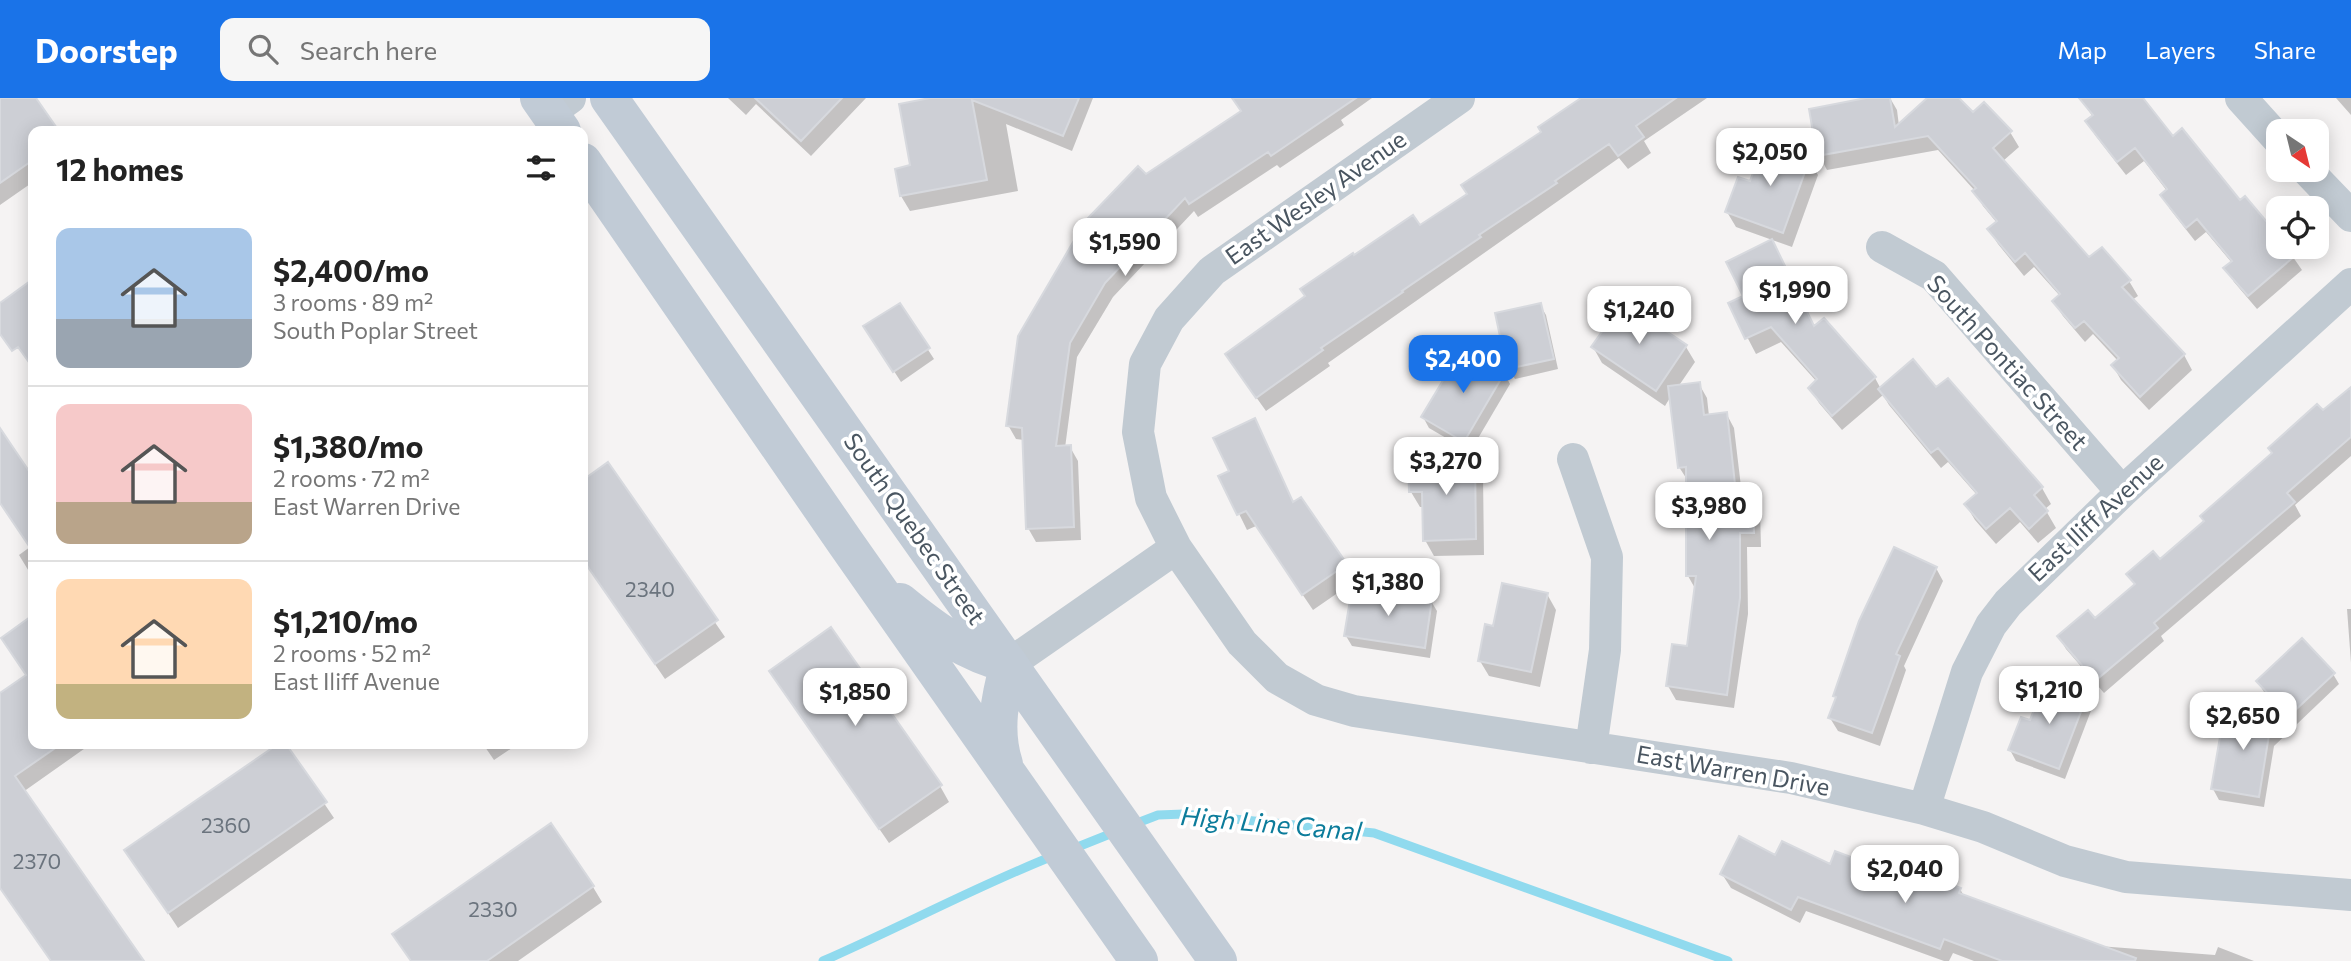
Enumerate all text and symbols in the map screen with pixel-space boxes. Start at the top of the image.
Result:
search box [220,18,710,81]
text: Doorstep [35,29,178,70]
icon: search [244,30,282,68]
text: Search here [300,34,437,65]
text: Map [2058,35,2107,64]
text: Layers [2145,35,2216,64]
text: Share [2254,35,2316,64]
north arrow [2266,119,2329,182]
map controls [2266,119,2329,259]
street label: East Wesley Avenue [1219,124,1411,270]
pin: $2,050 [1713,129,1827,188]
text: $2,050 [1732,137,1808,165]
icon: filters [522,149,560,187]
text: 12 homes [56,150,184,187]
button: locate [2266,196,2329,259]
pin: $1,590 [1068,218,1182,278]
text: $1,590 [1089,227,1161,255]
text: $2,400/mo [273,251,429,288]
icon: home [112,256,196,340]
pin: $1,990 [1738,266,1852,326]
street label: South Pontiac Street [1922,268,2094,456]
text: $1,990 [1759,275,1831,303]
pin: $1,240 [1582,286,1696,346]
text: 3 rooms · 89 m² [273,288,433,316]
text: $1,240 [1603,295,1675,323]
text: South Poplar Street [273,316,478,344]
pin: $2,400 [1406,336,1520,395]
text: $2,400 [1425,344,1501,372]
text: $1,380/mo [273,427,423,464]
street label: South Quebec Street [838,427,992,629]
icon: home [112,432,196,516]
pin: $3,270 [1389,438,1503,497]
text: $3,270 [1410,446,1482,474]
street label: East Iliff Avenue [2021,447,2169,587]
text: 2 rooms · 72 m² [273,464,430,492]
pin: $3,980 [1652,482,1766,542]
text: $3,980 [1671,491,1747,519]
text: East Warren Drive [273,492,460,520]
pin: $1,380 [1331,559,1445,618]
text: $1,380 [1352,567,1424,595]
house number: 2340 [625,576,675,601]
text: $1,210/mo [273,602,418,639]
icon: home [112,607,196,691]
text: 2 rooms · 52 m² [273,639,431,667]
pin: $1,210 [1992,666,2106,726]
text: East Iliff Avenue [273,667,440,695]
pin: $1,850 [798,668,912,728]
text: $1,210 [2015,675,2083,703]
text: $1,850 [819,677,891,705]
pin: $2,650 [2186,692,2300,752]
text: $2,650 [2206,701,2280,729]
street label: East Warren Drive [1634,738,1832,801]
water label: High Line Canal [1179,799,1364,846]
house number: 2360 [201,812,251,837]
pin: $2,040 [1848,846,1962,905]
house number: 2370 [13,848,61,873]
text: $2,040 [1867,854,1943,882]
house number: 2330 [468,896,518,921]

